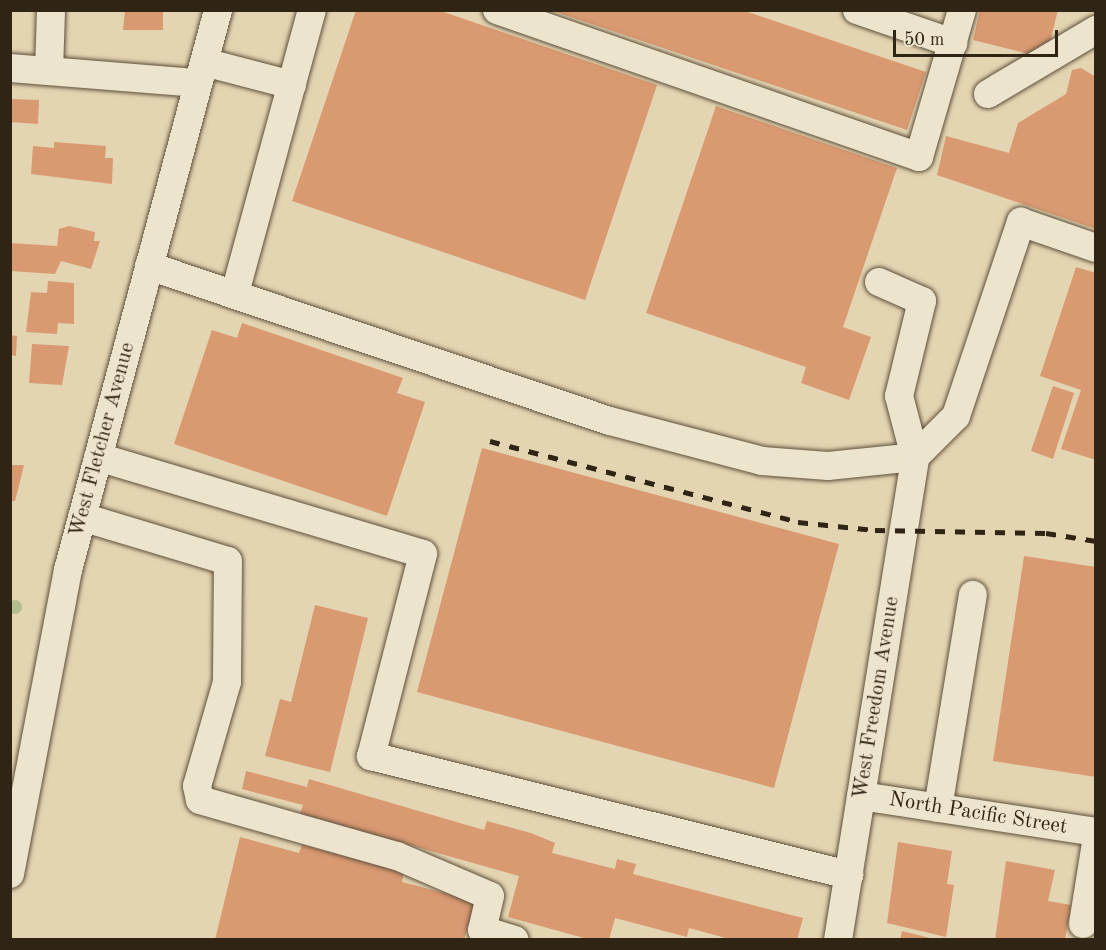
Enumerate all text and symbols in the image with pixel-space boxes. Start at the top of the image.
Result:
scale bar [896,18,1061,56]
text: 50 m [904,31,944,49]
street label: West Fletcher Avenue [65,340,141,540]
street label: West Freedom Avenue [849,595,905,801]
street label: North Pacific Street [887,787,1069,841]

